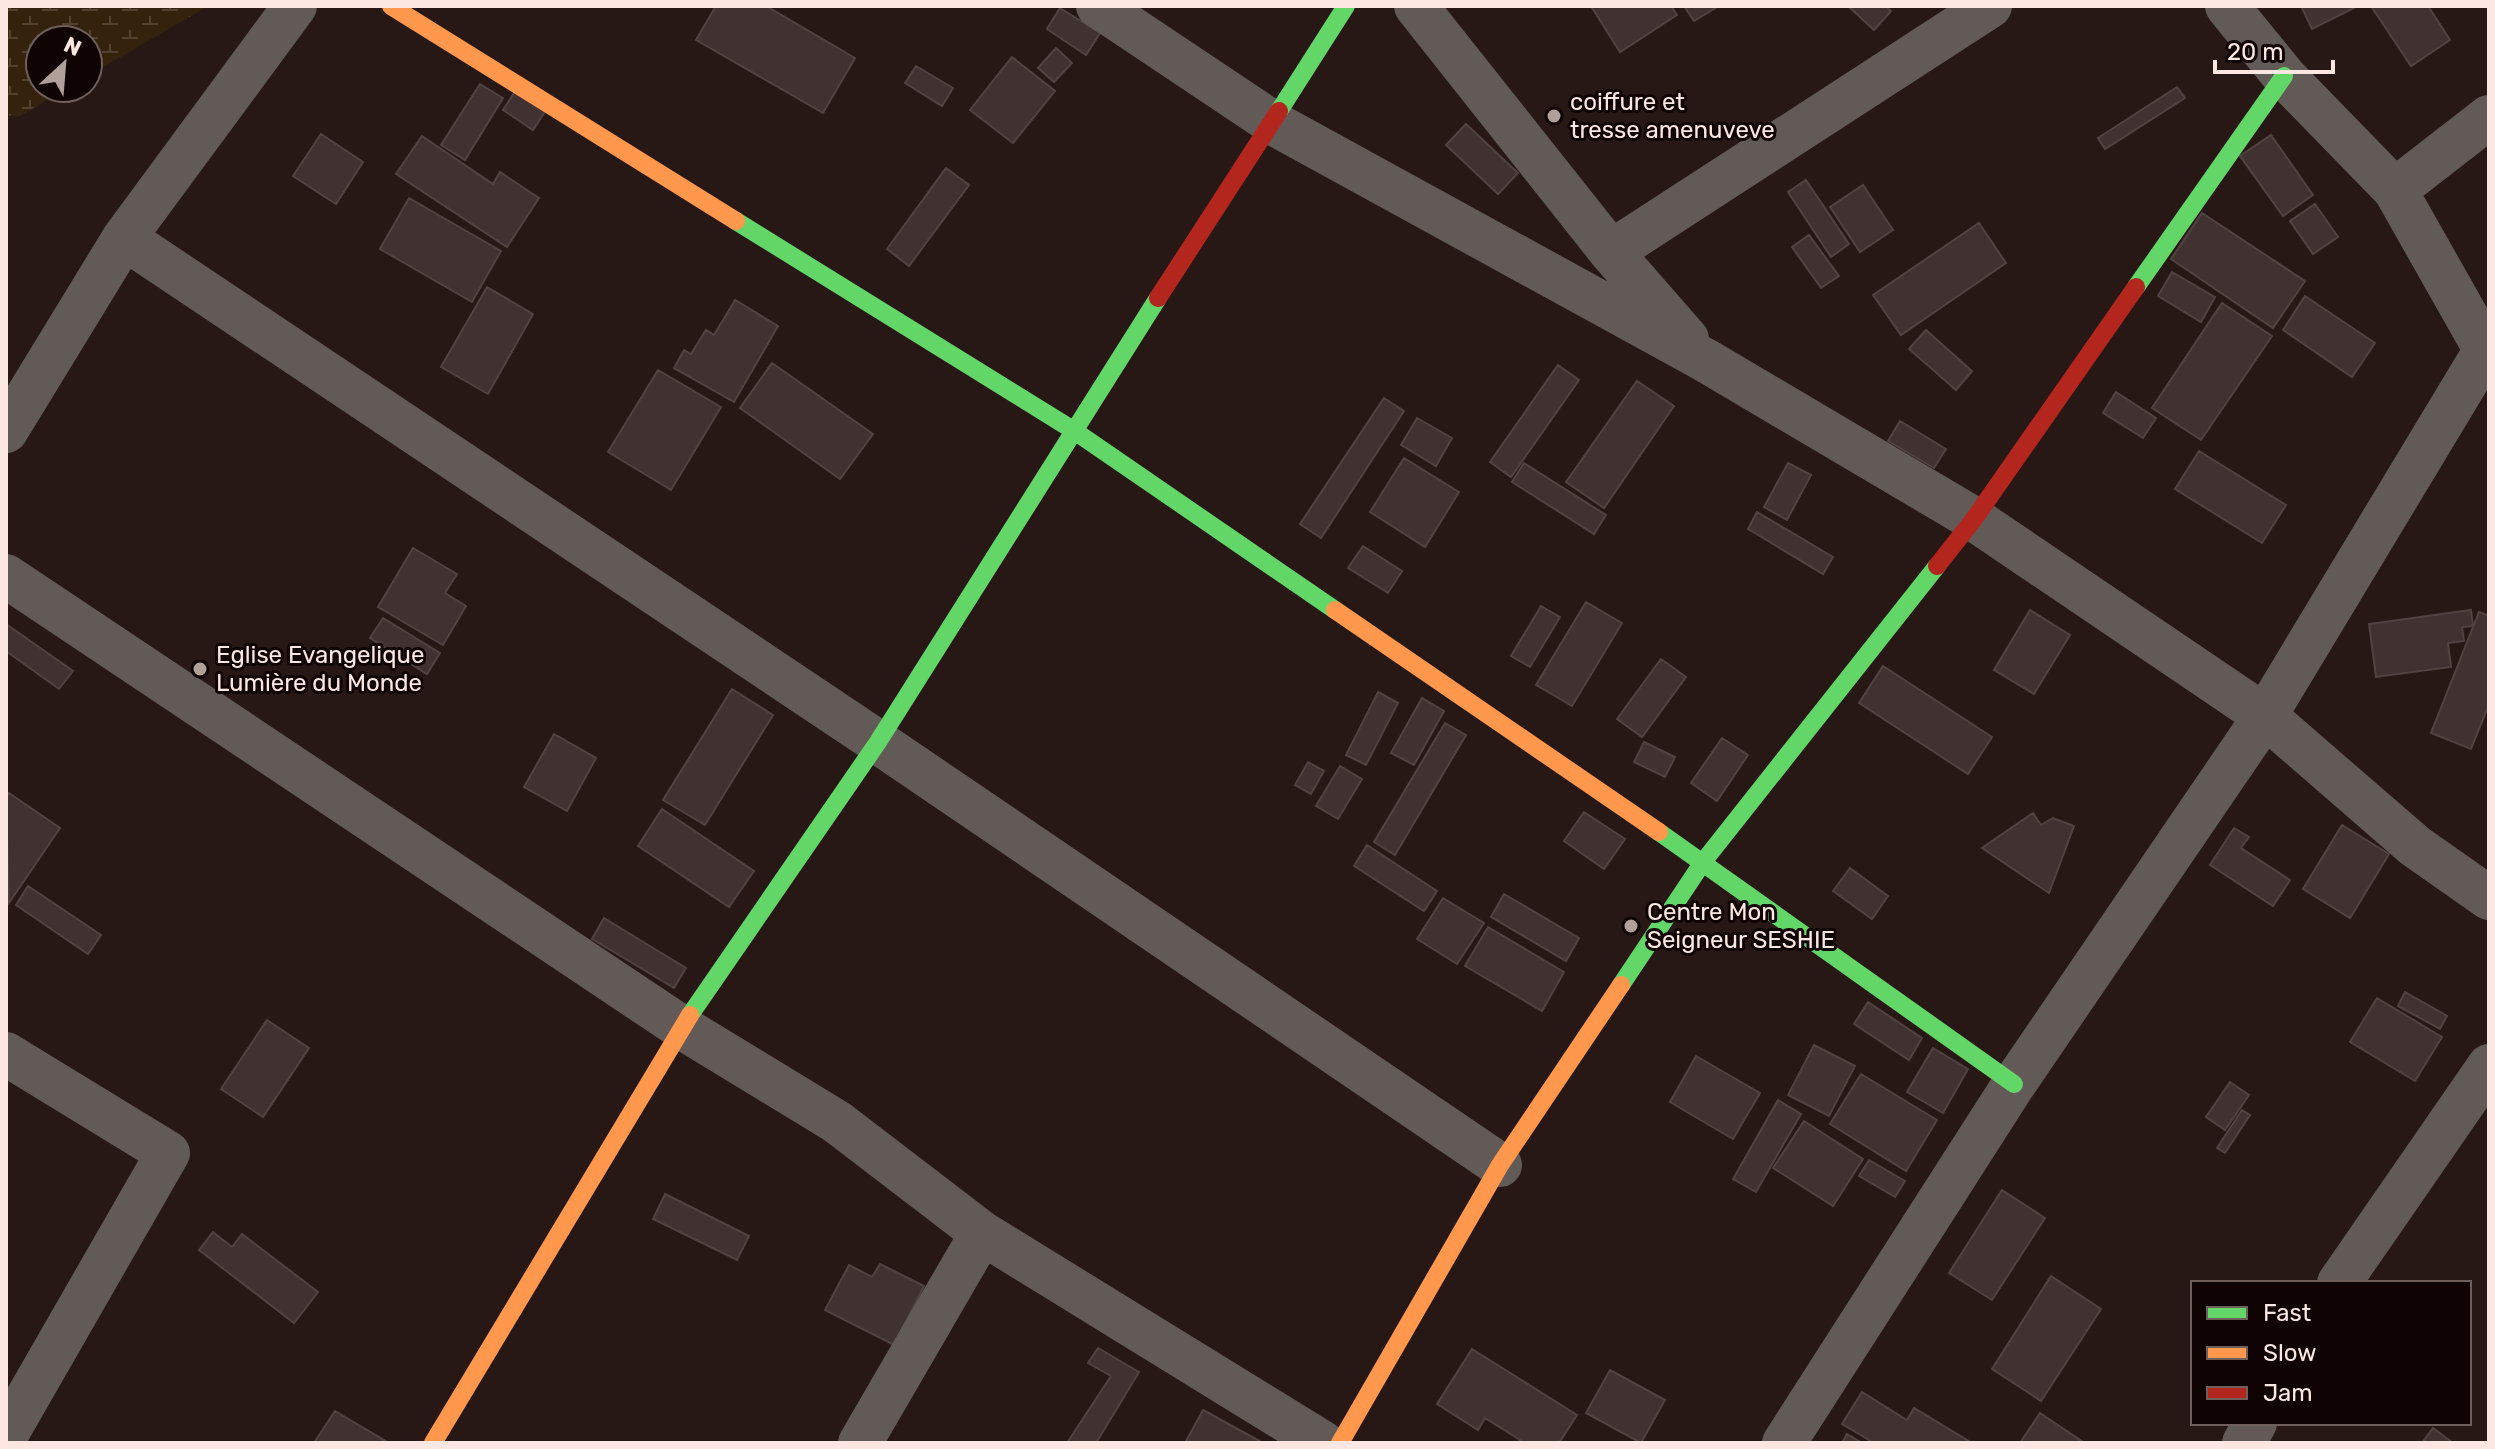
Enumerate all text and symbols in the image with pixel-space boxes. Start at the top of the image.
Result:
north arrow [24,24,104,104]
scale bar [2215,24,2333,74]
text: N [60,31,86,62]
text: 20 m [2227,38,2284,66]
place label: coiffure et tresse amenuveve [1570,88,1775,144]
marker: coiffure et tresse amenuveve [1545,107,1563,125]
place label: Eglise Evangelique Lumière du Monde [216,641,424,697]
marker: Eglise Evangelique Lumière du Monde [191,660,209,678]
place label: Centre Mon Seigneur SESHIE [1647,898,1835,954]
marker: Centre Mon Seigneur SESHIE [1622,917,1640,935]
legend [2191,1281,2471,1425]
text: Fast [2263,1299,2311,1327]
text: Slow [2263,1339,2316,1367]
text: Jam [2263,1379,2313,1407]

